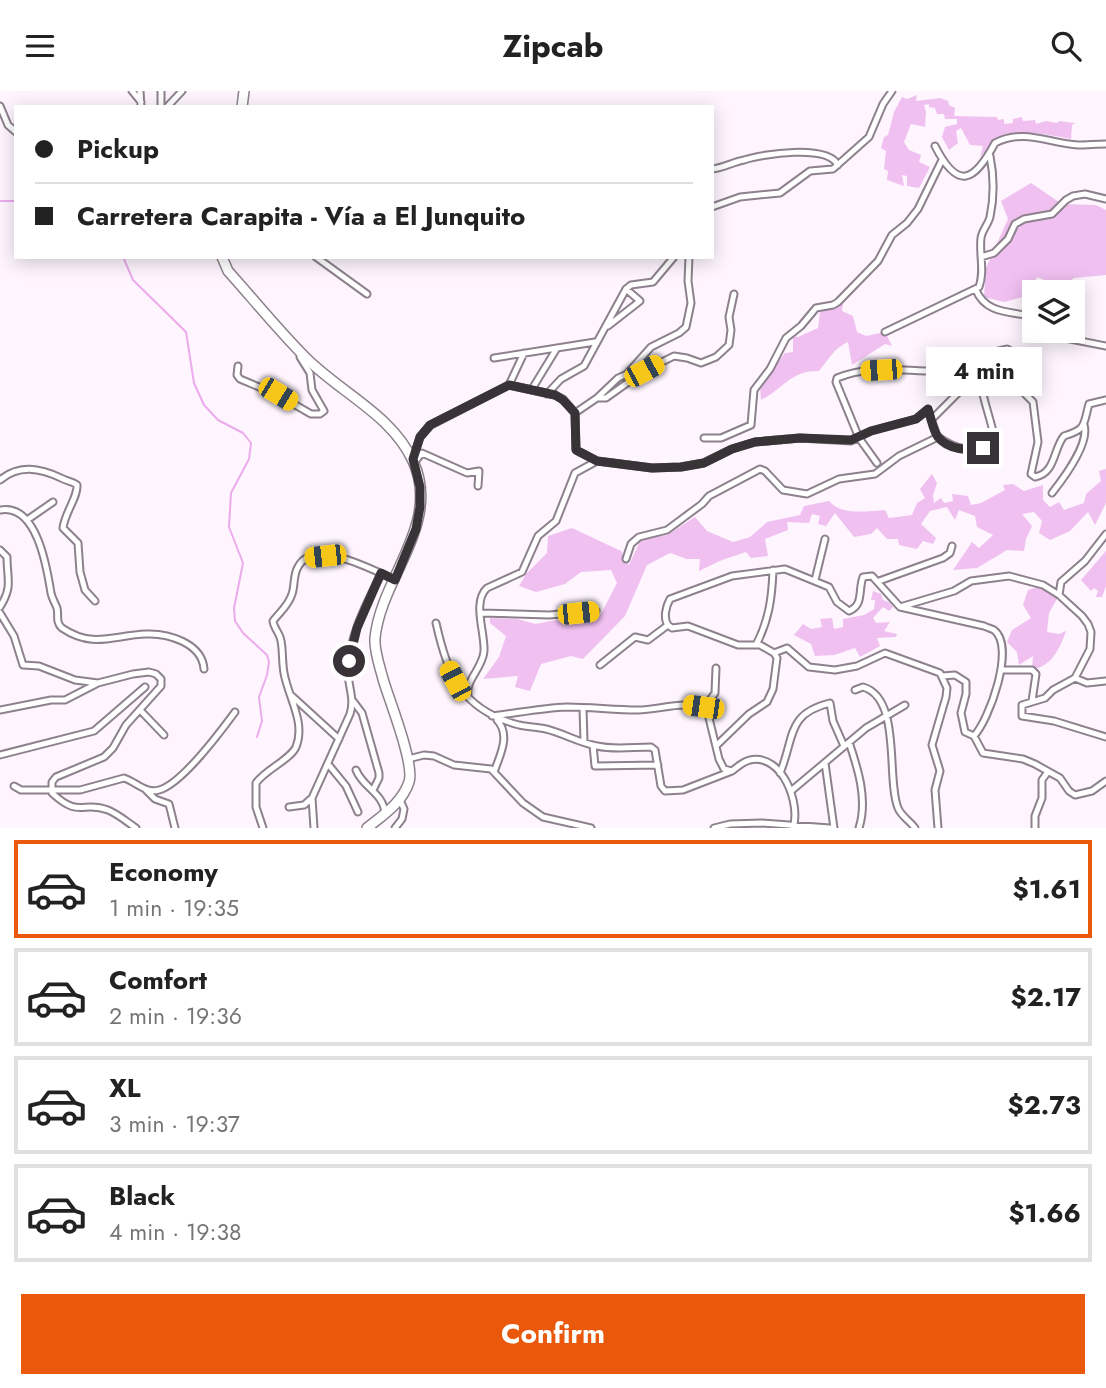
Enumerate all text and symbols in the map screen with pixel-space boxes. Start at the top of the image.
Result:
text: Zipcab [502,23,604,69]
icon: menu [21,27,59,65]
icon: search [1047,27,1085,65]
text: Pickup [77,130,159,168]
text: Carretera Carapita - Vía a El Junquito [77,197,525,235]
map controls [1022,280,1085,343]
button: layers [1022,280,1085,343]
callout: 4 min [925,347,1041,395]
car [621,352,668,390]
text: 4 min [953,354,1015,388]
car [860,358,903,382]
car [255,374,302,414]
route end [967,432,999,464]
car [304,543,347,569]
car [557,600,600,626]
route start [333,645,365,677]
car [436,658,475,704]
car [681,694,726,720]
text: Economy [109,853,218,891]
icon: car [25,858,88,921]
text: $1.61 [1013,870,1081,908]
text: 1 min · 19:35 [109,891,239,925]
text: Comfort [109,961,207,999]
icon: car [25,966,88,1029]
text: $2.17 [1010,978,1081,1016]
text: 2 min · 19:36 [109,999,242,1033]
text: XL [109,1069,141,1107]
icon: car [25,1074,88,1137]
text: $2.73 [1008,1086,1081,1124]
text: 3 min · 19:37 [109,1107,240,1141]
text: Black [109,1177,175,1215]
icon: car [25,1182,88,1245]
text: $1.66 [1008,1194,1081,1232]
text: 4 min · 19:38 [109,1215,242,1249]
button: Confirm [21,1294,1085,1374]

